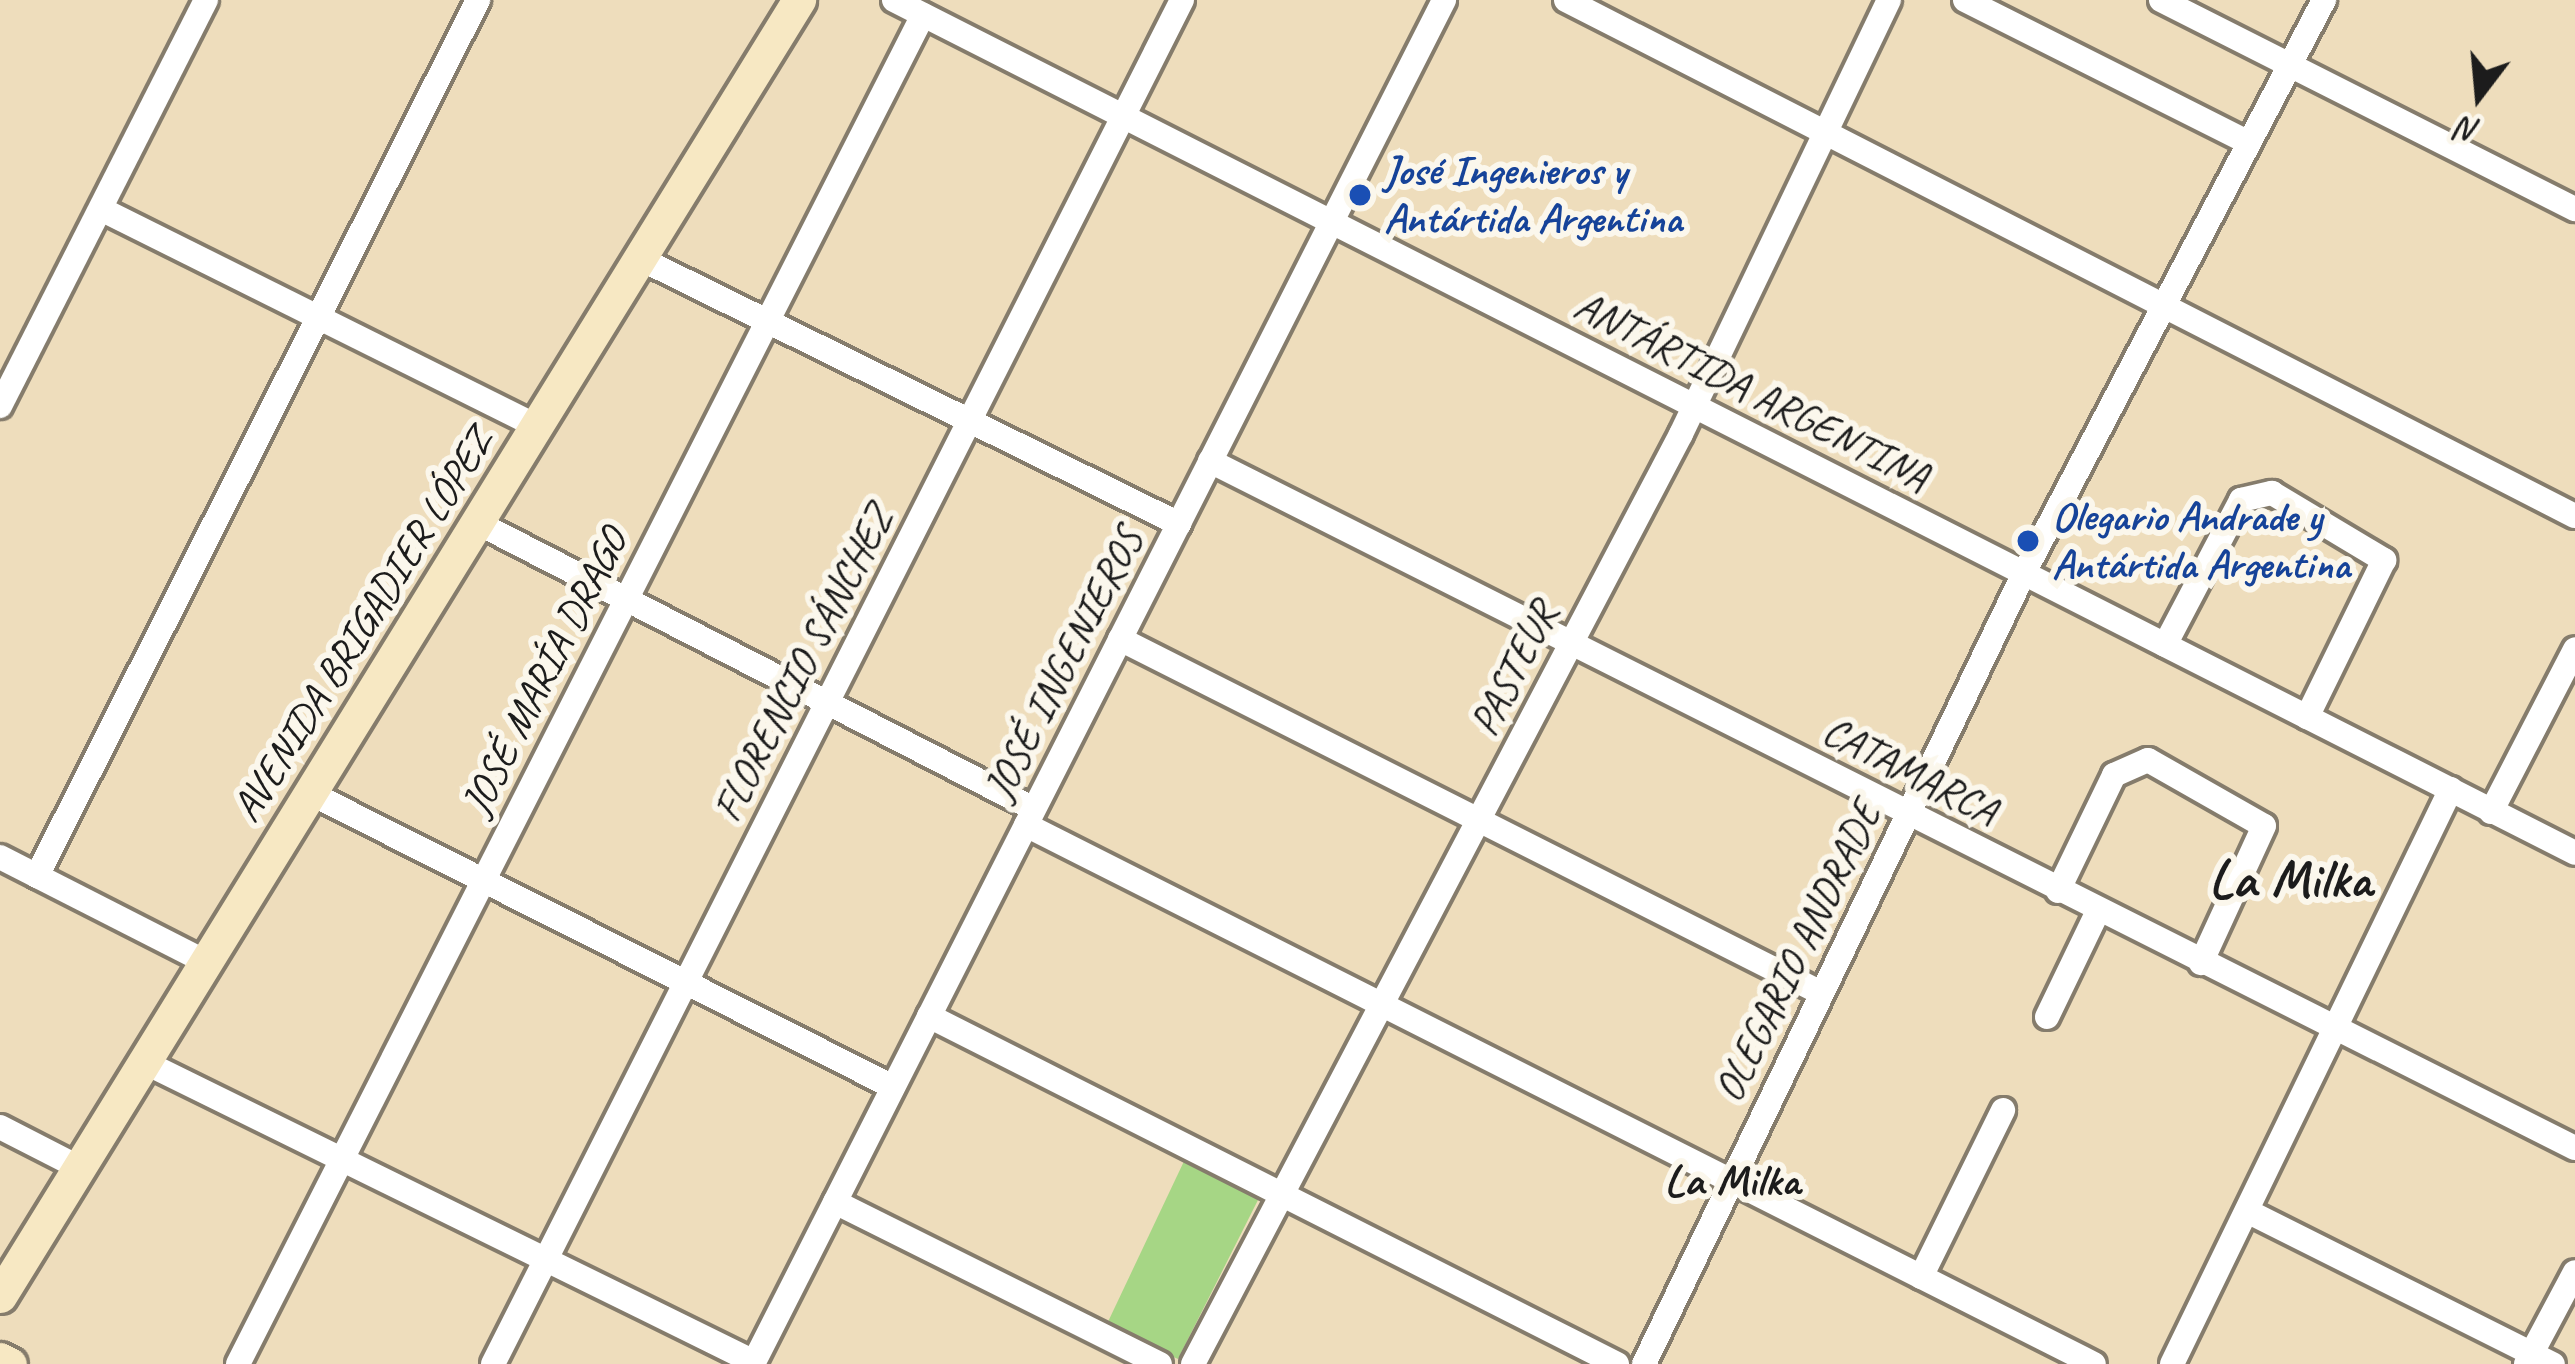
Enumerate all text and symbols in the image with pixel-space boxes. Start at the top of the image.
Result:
north arrow [2419,36,2539,156]
text: N [2453,108,2485,154]
place label: José Ingenieros y Antártida Argentina [1384,146,1682,244]
marker: José Ingenieros y Antártida Argentina [1347,182,1373,208]
street label: ANTÁRTIDA ARGENTINA [1566,279,1938,503]
street label: AVENIDA BRIGADIER LÓPEZ [221,419,505,831]
place label: Olegario Andrade y Antártida Argentina [2052,492,2350,590]
street label: FLORENCIO SÁNCHEZ [702,498,904,830]
street label: JOSÉ INGENIEROS [974,520,1154,808]
street label: JOSÉ MARÍA DRAGO [451,521,639,823]
marker: Olegario Andrade y Antártida Argentina [2015,528,2041,554]
street label: PASTEUR [1459,594,1569,744]
street label: CATAMARCA [1814,706,2006,836]
street label: OLEGARIO ANDRADE [1704,794,1892,1110]
district label: La Milka [2209,847,2371,911]
district label: La Milka [1664,1154,1800,1208]

